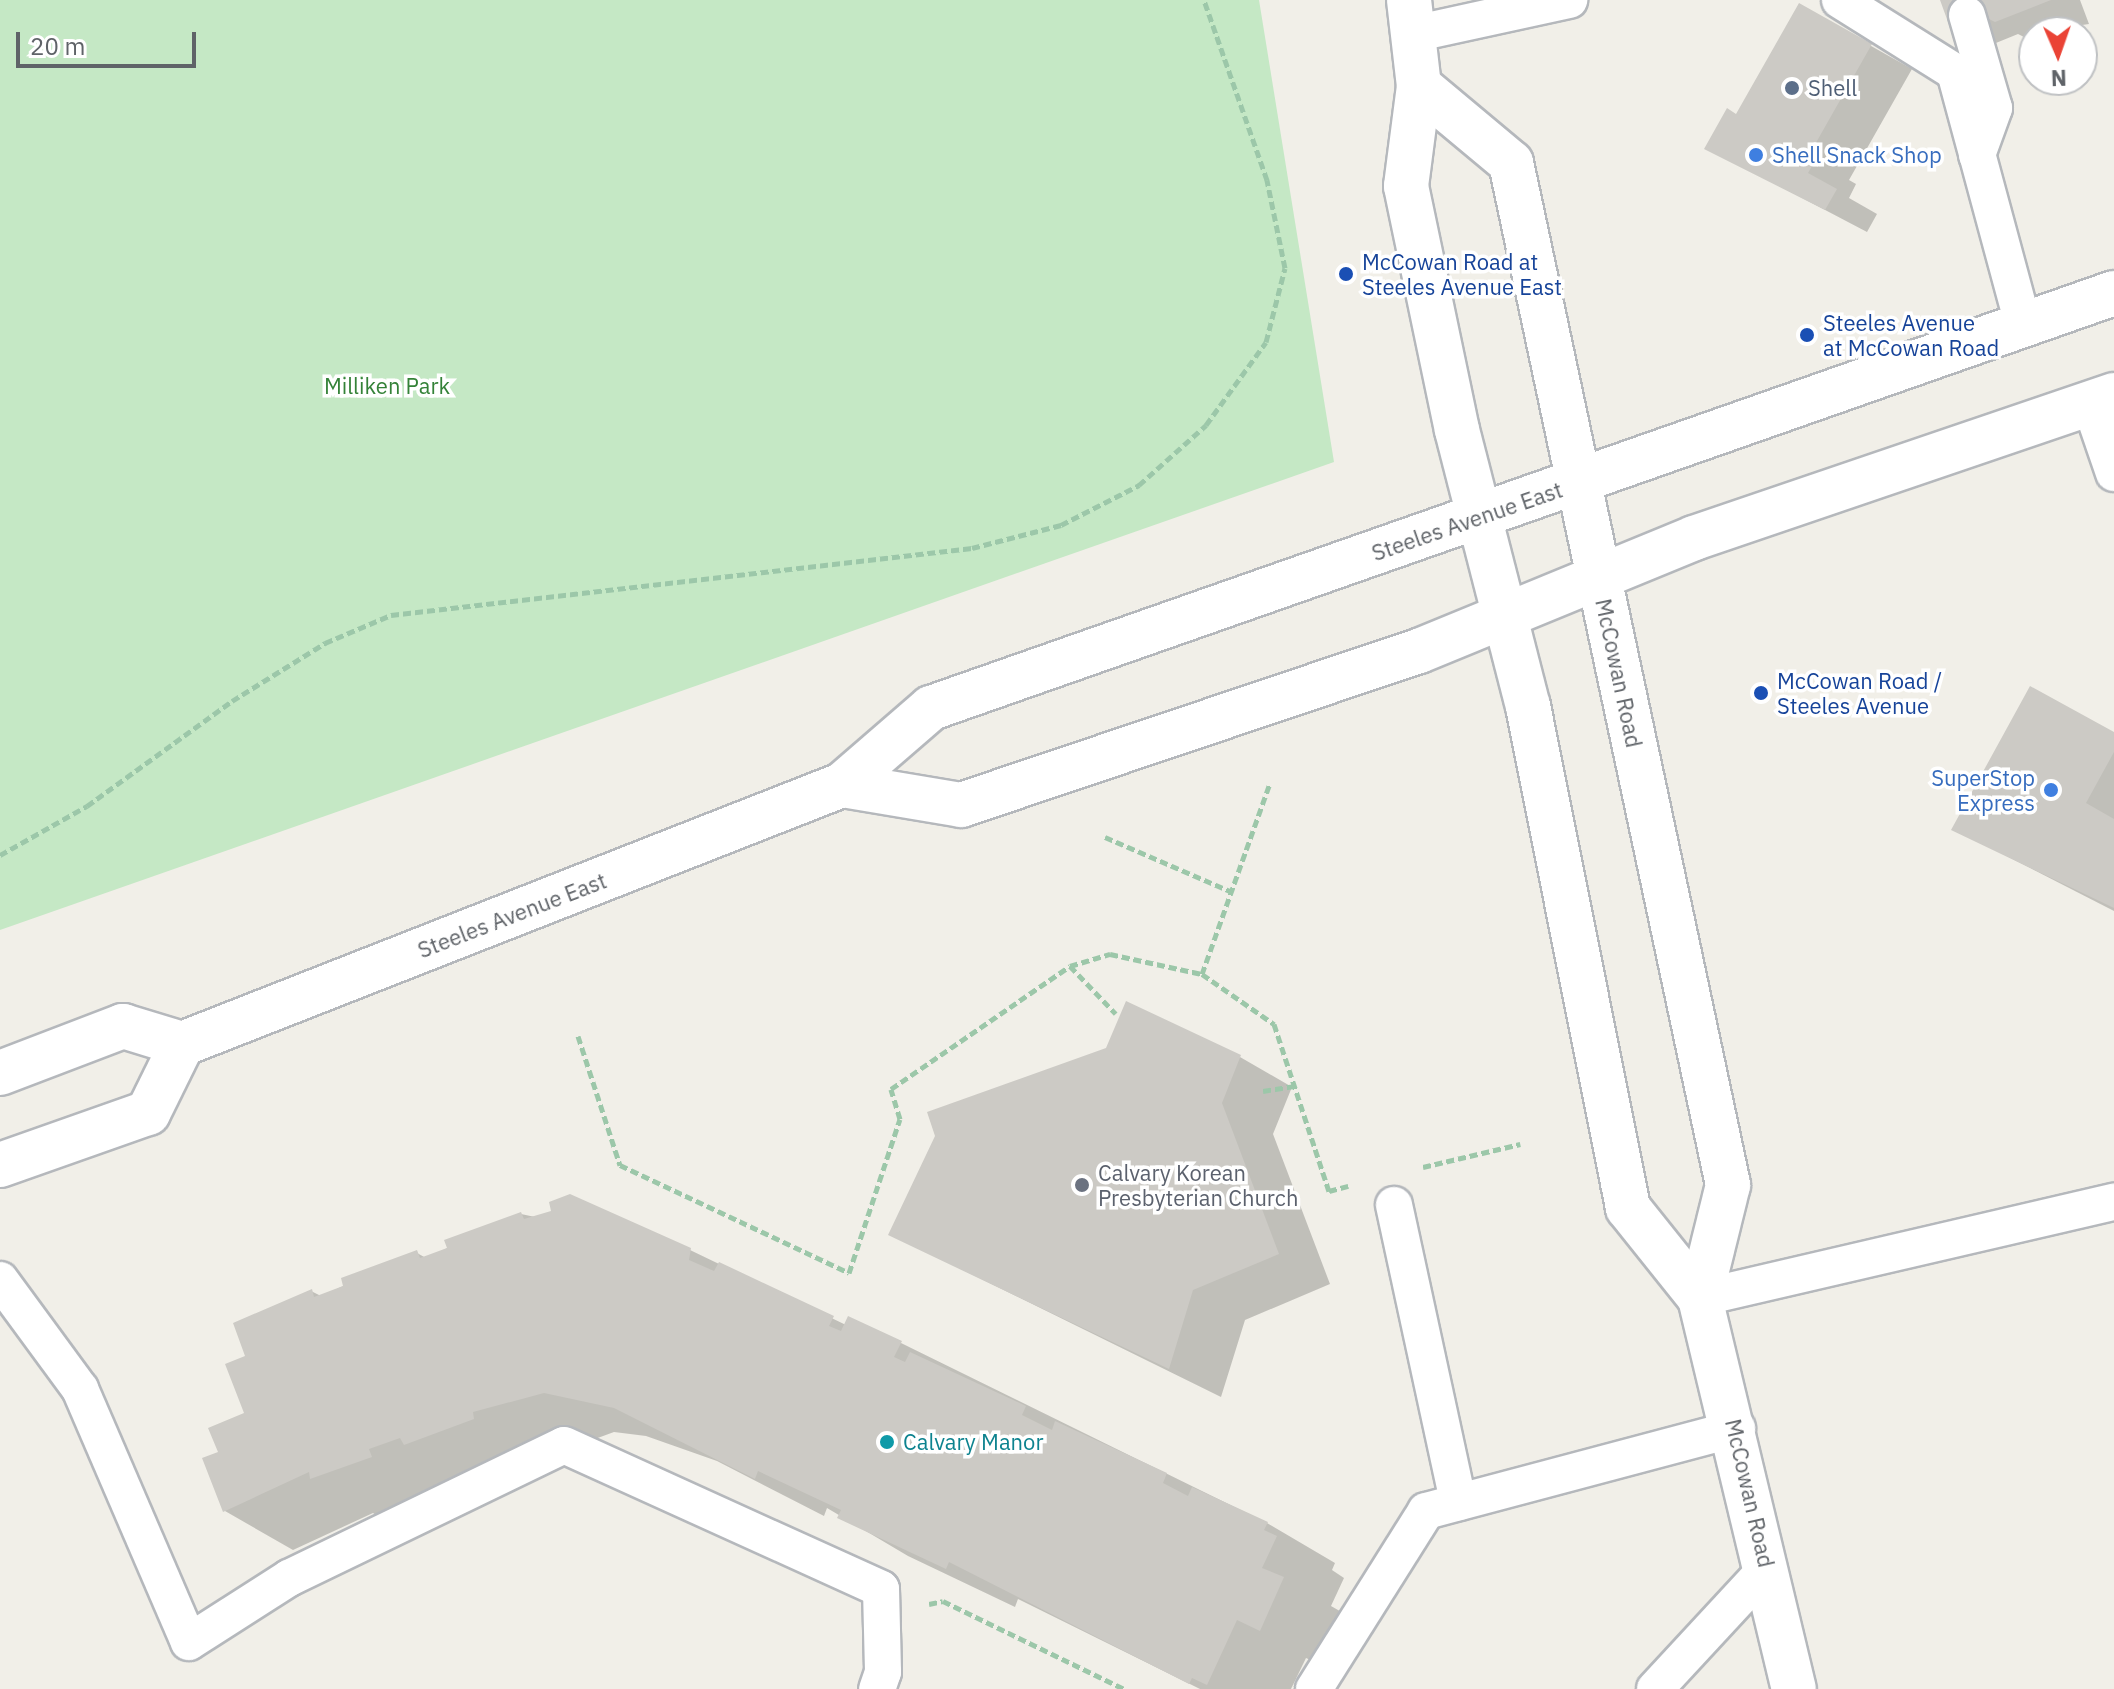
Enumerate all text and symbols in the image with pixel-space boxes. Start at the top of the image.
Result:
scale bar [20,16,200,66]
north arrow [2018,16,2098,96]
text: 20 m [30,30,85,62]
text: N [2050,64,2067,93]
place label: Shell [1808,75,1857,101]
marker: Shell [1783,79,1801,97]
place label: Shell Snack Shop [1772,142,1942,168]
marker: Shell Snack Shop [1747,146,1765,164]
place label: McCowan Road at Steeles Avenue East [1362,248,1562,300]
marker: McCowan Road at Steeles Avenue East [1337,265,1355,283]
place label: Steeles Avenue at McCowan Road [1823,309,1999,360]
marker: Steeles Avenue at McCowan Road [1798,326,1816,344]
park label: Milliken Park [324,373,450,399]
street label: Steeles Avenue East [1368,476,1566,566]
street label: McCowan Road [1590,596,1648,750]
place label: McCowan Road / Steeles Avenue [1777,667,1942,718]
marker: McCowan Road / Steeles Avenue [1752,684,1770,702]
place label: SuperStop Express [1931,764,2035,816]
marker: SuperStop Express [2042,781,2060,799]
street label: Steeles Avenue East [414,867,610,963]
place label: Calvary Korean Presbyterian Church [1098,1159,1298,1210]
marker: Calvary Korean Presbyterian Church [1073,1176,1091,1194]
street label: McCowan Road [1720,1416,1780,1570]
place label: Calvary Manor [903,1429,1044,1455]
marker: Calvary Manor [878,1433,896,1451]

